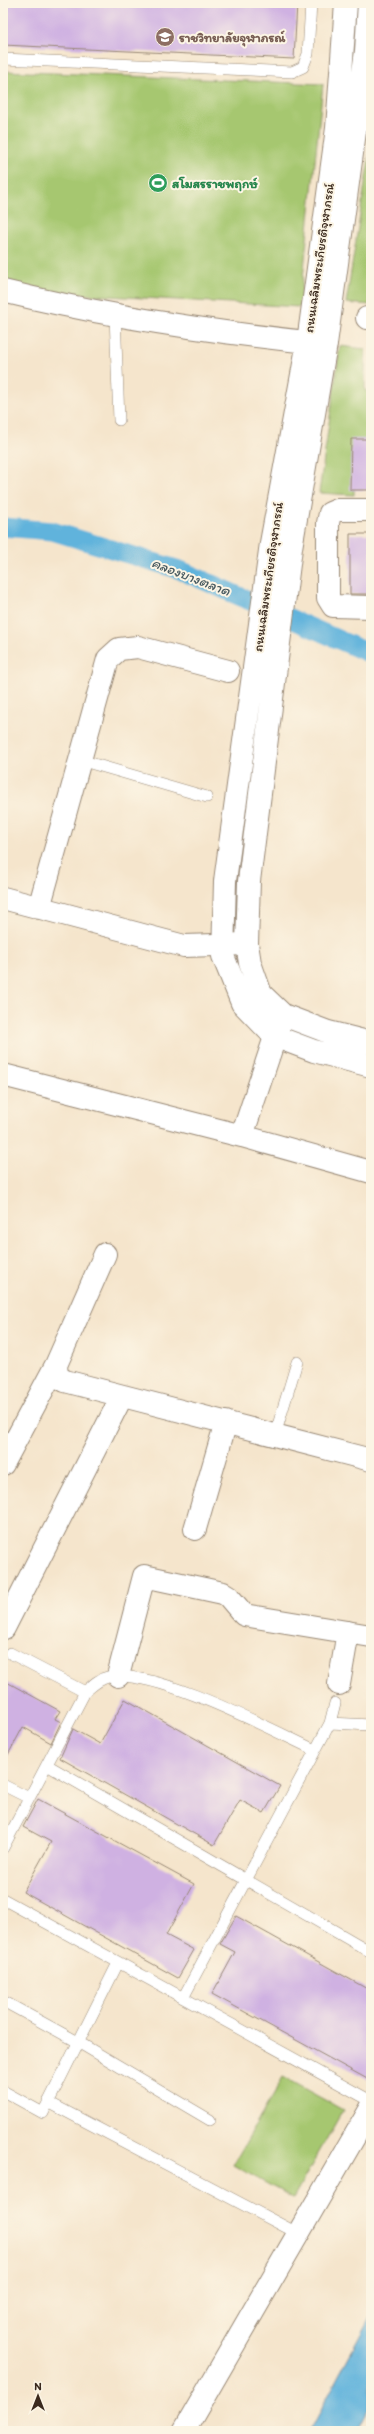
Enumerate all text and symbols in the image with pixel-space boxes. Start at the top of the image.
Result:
school or university icon: ราชวิทยาลัยจุฬาภรณ์ [154,26,176,48]
place label: ราชวิทยาลัยจุฬาภรณ์ [179,30,285,47]
sports icon: สโมสรราชพฤกษ์ [147,172,169,194]
place label: สโมสรราชพฤกษ์ [172,176,258,192]
street label: ถนนเฉลิมพระเกียรติจุฬาภรณ์ [301,182,339,334]
street label: ถนนเฉลิมพระเกียรติจุฬาภรณ์ [250,501,288,653]
water label: คลองบางตลาด [149,554,233,600]
north arrow [18,2376,58,2416]
text: N [34,2380,42,2393]

